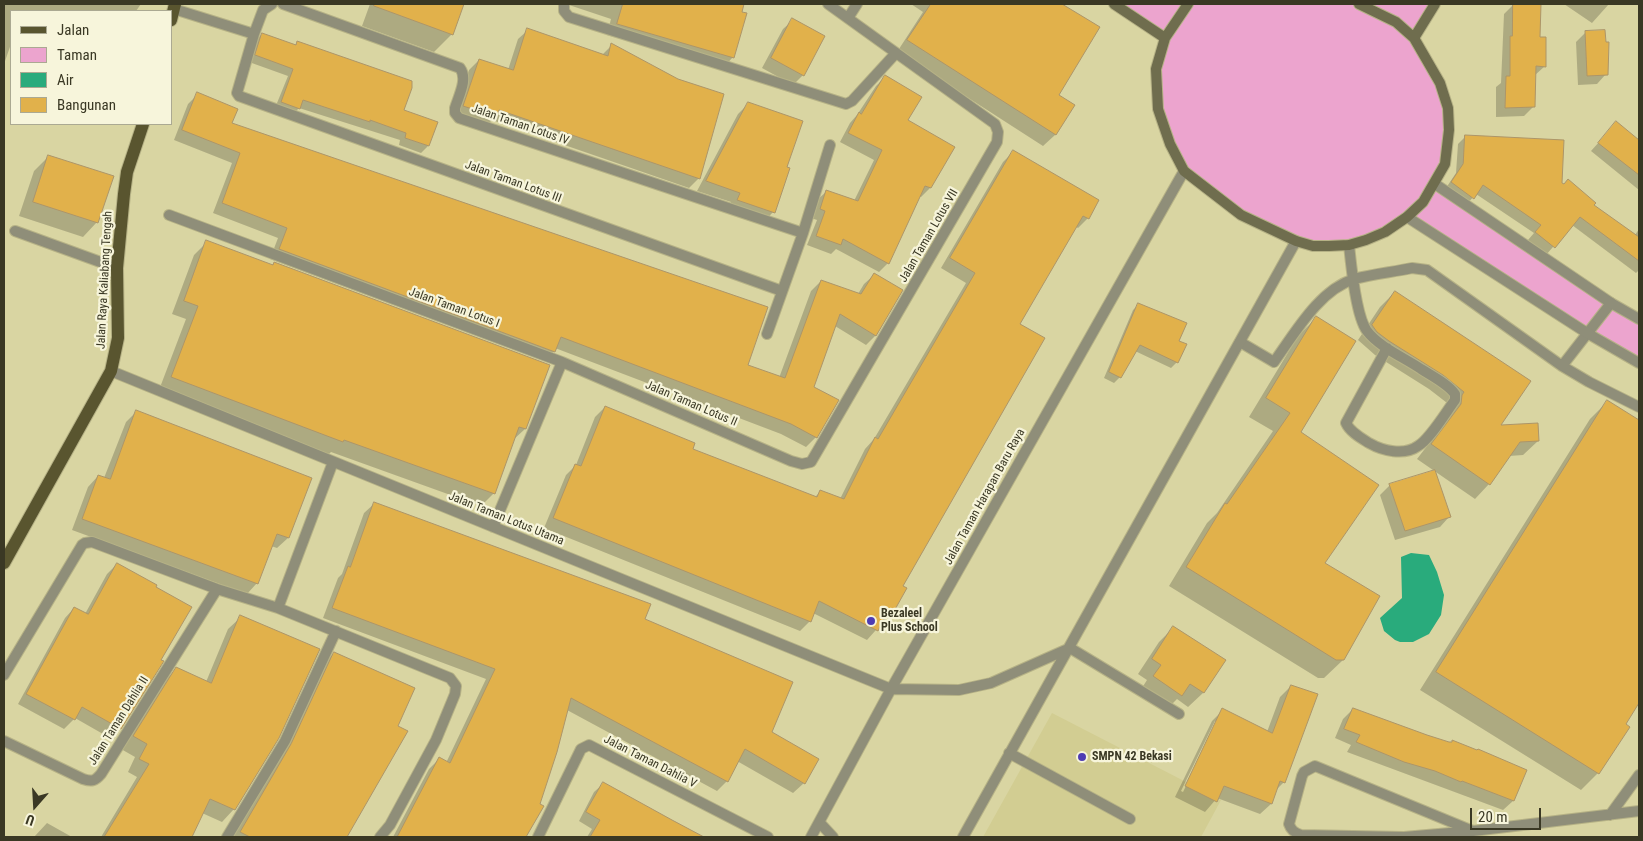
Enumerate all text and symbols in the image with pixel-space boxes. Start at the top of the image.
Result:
legend [10,10,172,125]
text: Jalan [57,21,89,39]
text: Taman [57,46,97,64]
text: Air [57,71,74,89]
text: Bangunan [57,96,116,114]
street label: Jalan Taman Lotus IV [469,102,571,148]
street label: Jalan Taman Lotus III [463,158,563,206]
street label: Jalan Taman Lotus VII [896,187,962,285]
street label: Jalan Raya Kaliabang Tengah [94,211,116,349]
street label: Jalan Taman Lotus I [407,285,501,331]
street label: Jalan Taman Lotus II [643,378,739,430]
street label: Jalan Taman Harapan Baru Raya [942,427,1028,567]
street label: Jalan Taman Lotus Utama [446,489,566,549]
place label: Bezaleel Plus School [881,607,938,635]
marker: Bezaleel Plus School [865,615,877,627]
street label: Jalan Taman Dahlia II [86,674,152,768]
street label: Jalan Taman Dahlia V [601,732,699,792]
place label: SMPN 42 Bekasi [1092,750,1172,764]
marker: SMPN 42 Bekasi [1076,751,1088,763]
north arrow [10,781,60,831]
scale bar [1473,798,1544,830]
text: 20 m [1478,808,1508,826]
text: U [24,811,37,829]

